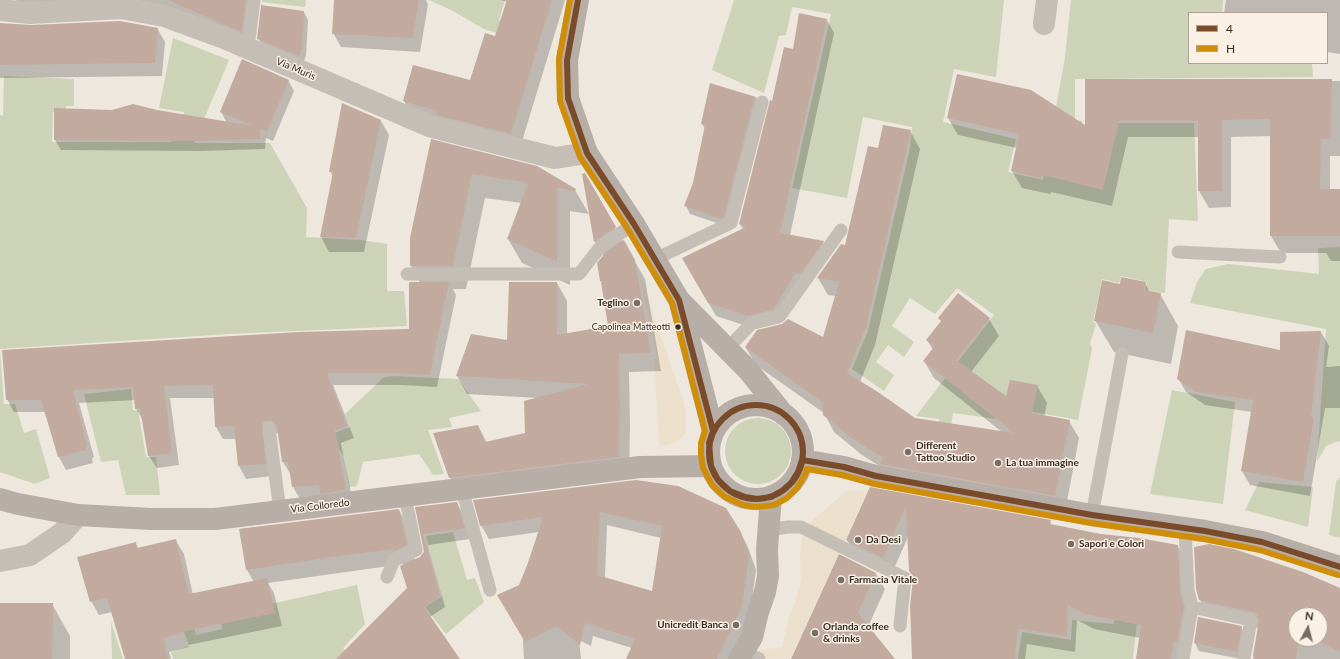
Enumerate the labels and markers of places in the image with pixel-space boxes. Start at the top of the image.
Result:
place label: Teglino [597,297,629,309]
marker: Teglino [632,298,642,308]
place label: Capolinea Matteotti [592,322,670,332]
marker: Capolinea Matteotti [673,322,683,332]
place label: Different Tattoo Studio [916,440,975,464]
marker: Different Tattoo Studio [903,447,913,457]
place label: La tua immagine [1006,457,1079,469]
marker: La tua immagine [993,458,1003,468]
place label: Da Desi [866,534,901,546]
marker: Da Desi [853,535,863,545]
place label: Sapori e Colori [1079,538,1144,550]
marker: Sapori e Colori [1066,539,1076,549]
place label: Farmacia Vitale [849,574,917,586]
marker: Farmacia Vitale [836,575,846,585]
place label: Unicredit Banca [657,619,728,631]
marker: Unicredit Banca [731,620,741,630]
place label: Orlanda coffee & drinks [823,621,889,644]
marker: Orlanda coffee & drinks [810,628,820,638]

